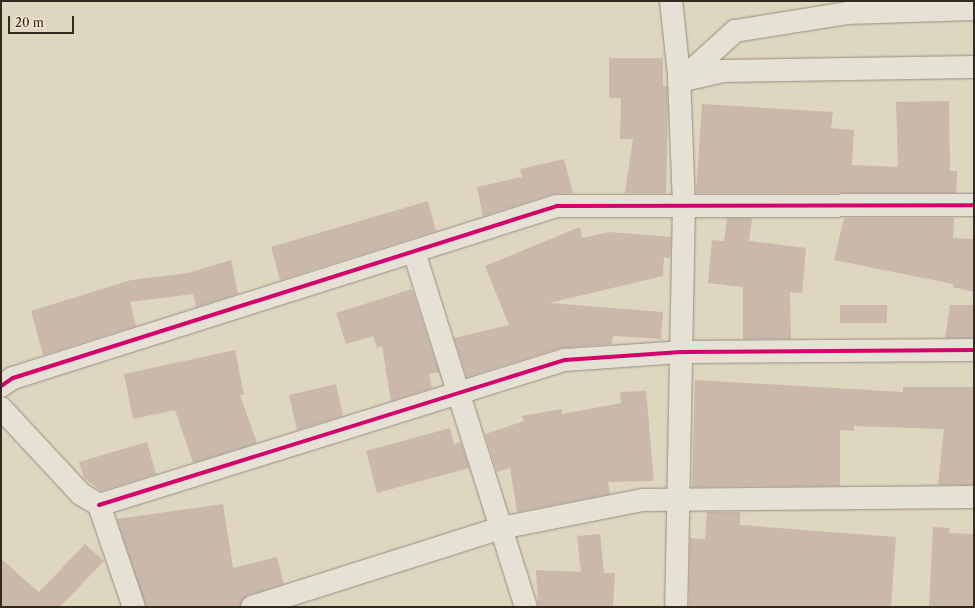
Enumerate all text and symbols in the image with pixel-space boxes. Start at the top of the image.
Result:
scale bar [10,8,76,34]
text: 20 m [15,15,44,30]

